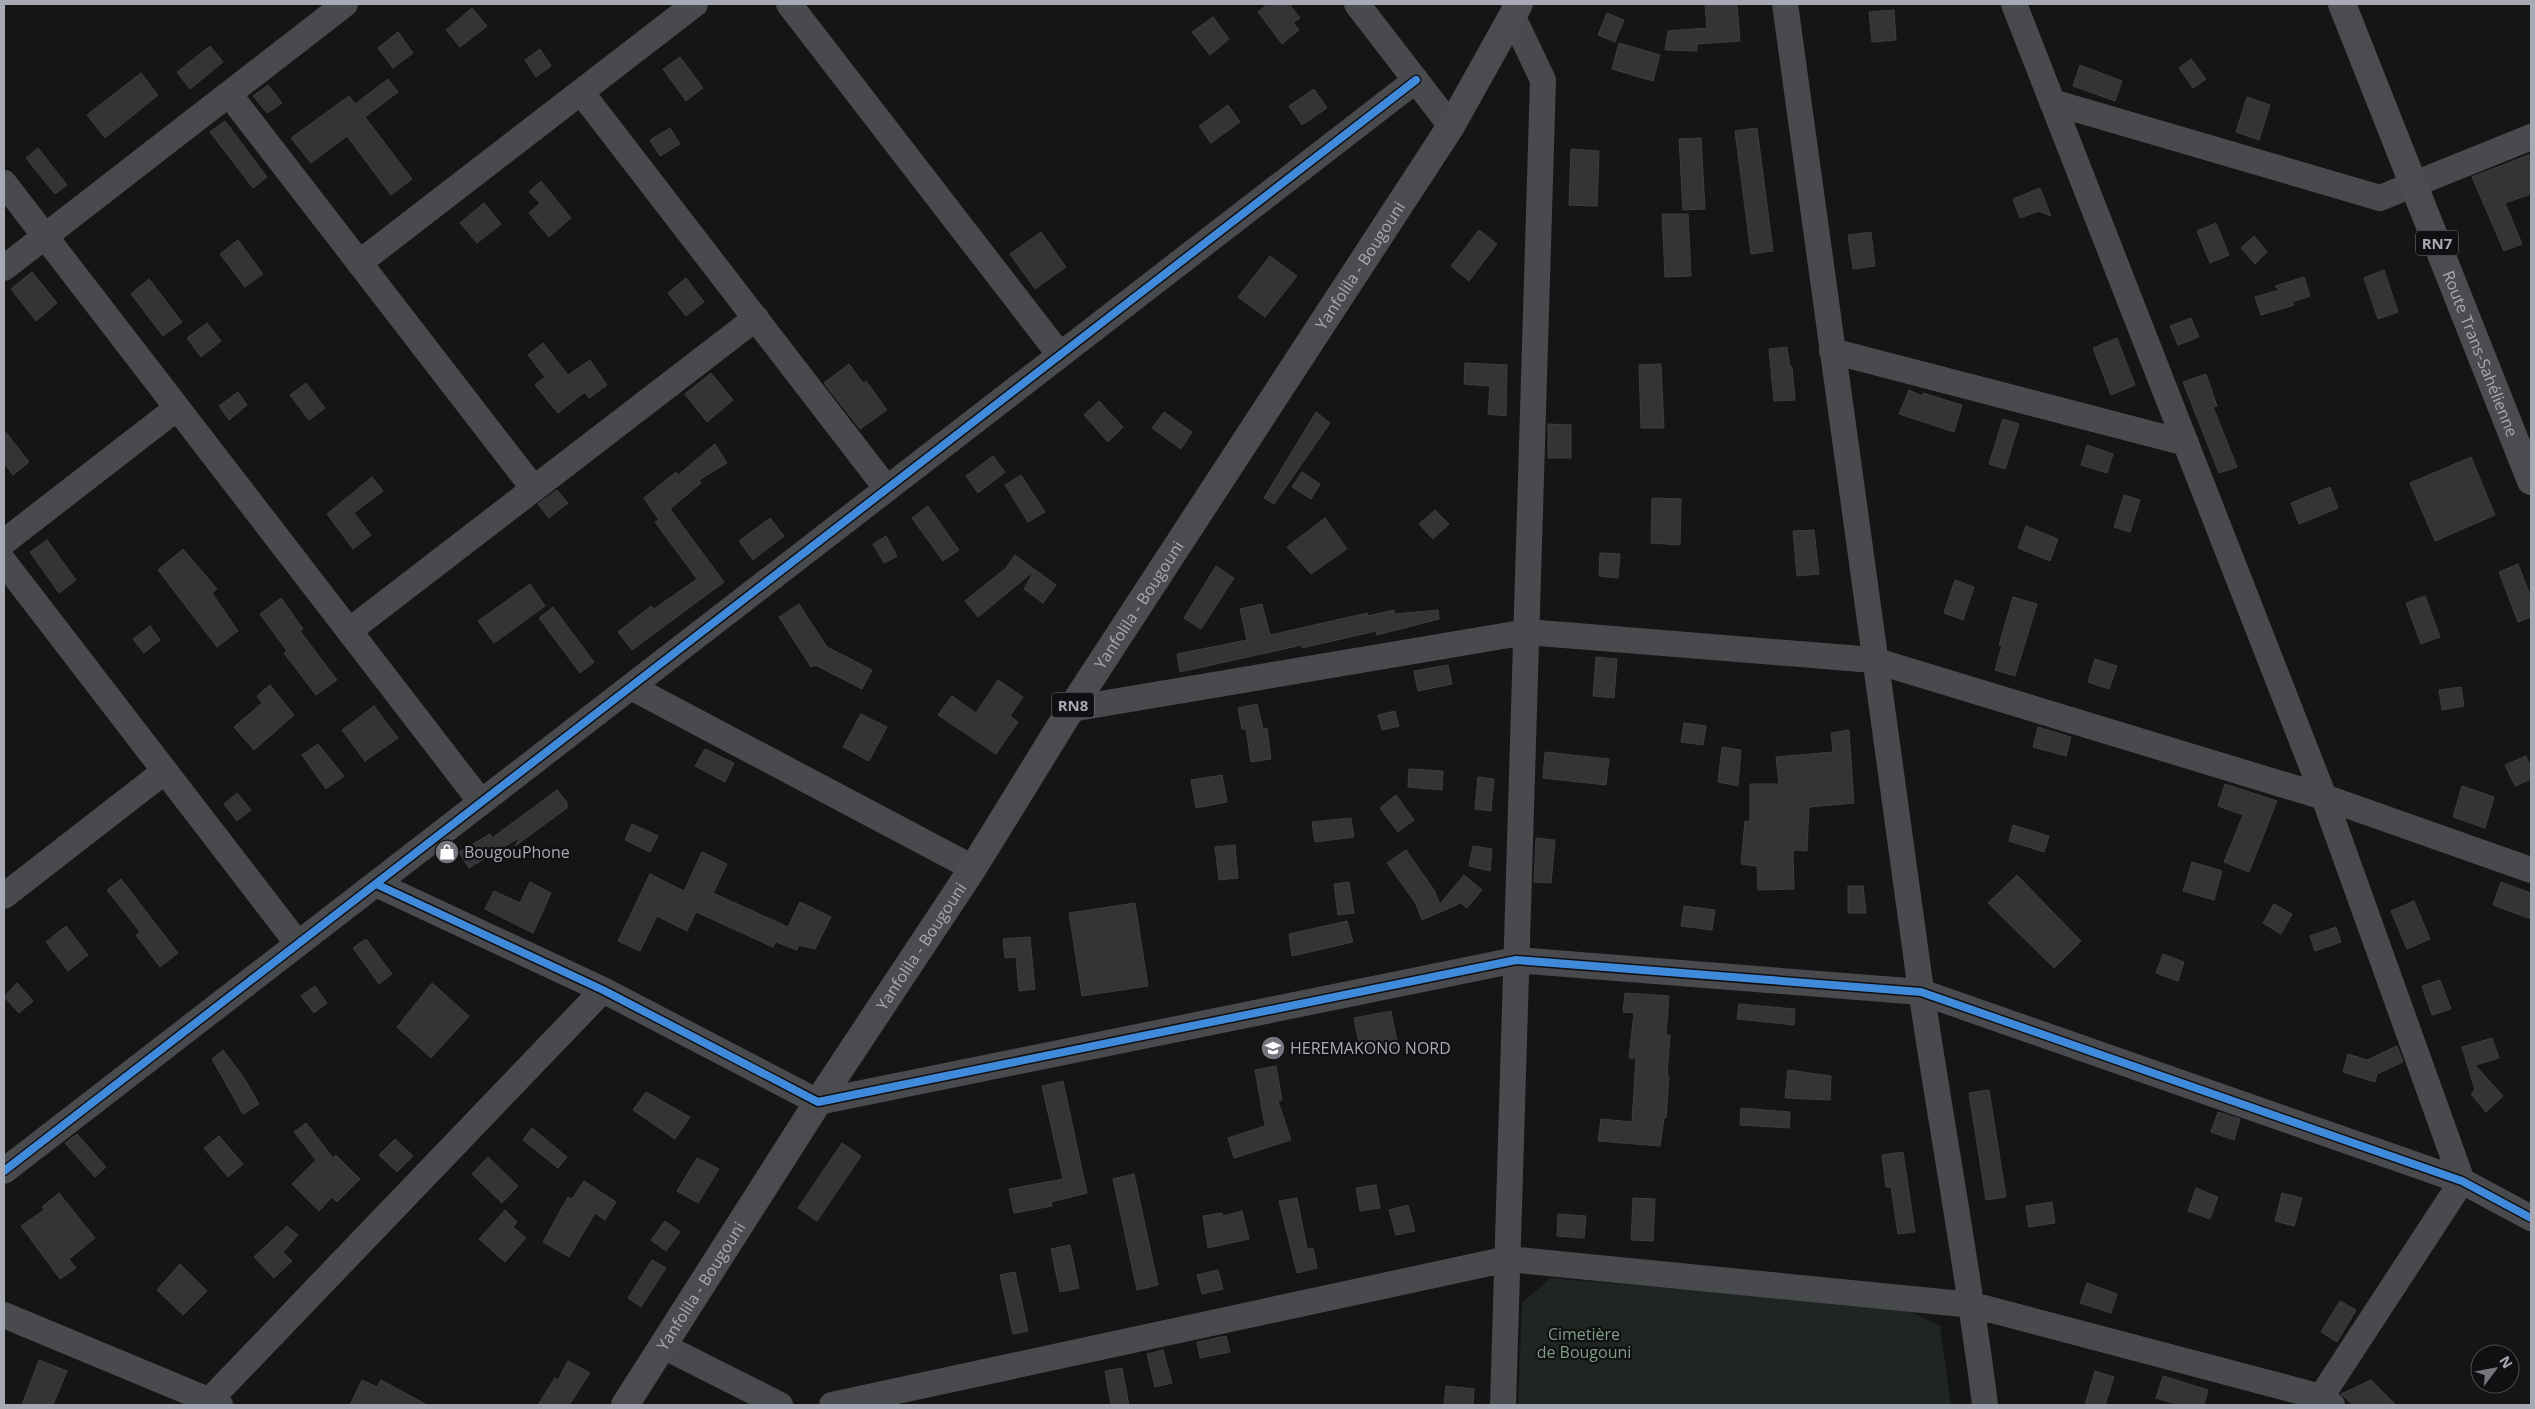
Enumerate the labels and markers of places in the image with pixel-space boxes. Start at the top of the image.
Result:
shop icon: BougouPhone [434,839,460,865]
place label: BougouPhone [464,841,570,863]
school or university icon: HEREMAKONO NORD [1260,1035,1286,1061]
place label: HEREMAKONO NORD [1290,1037,1451,1059]

